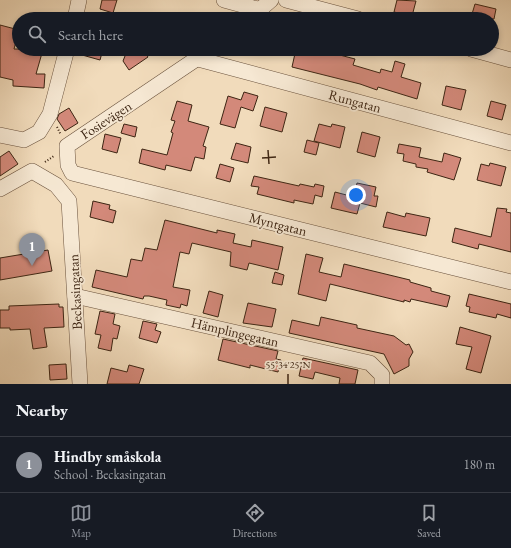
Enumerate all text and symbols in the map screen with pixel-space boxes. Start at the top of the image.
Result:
search box [12,12,499,56]
icon: search [26,23,48,45]
text: Search here [58,25,123,44]
street label: Rungatan [327,85,384,117]
street label: Fosievägen [77,96,136,143]
your location [346,185,366,205]
street label: Myntgatan [247,208,309,240]
pin: 1 [19,233,45,266]
street label: Beckasingatan [64,253,86,330]
street label: Hämplingegatan [189,313,281,351]
text: 55°34'25"N [266,358,311,371]
text: Nearby [16,399,68,421]
text: Hindby småskola [54,447,161,466]
text: 1 [26,456,32,473]
text: 180 m [464,456,495,473]
text: School · Beckasingatan [54,466,166,483]
tab: Map [70,502,92,540]
tab: Directions [233,502,277,540]
tab: Saved [417,502,441,540]

